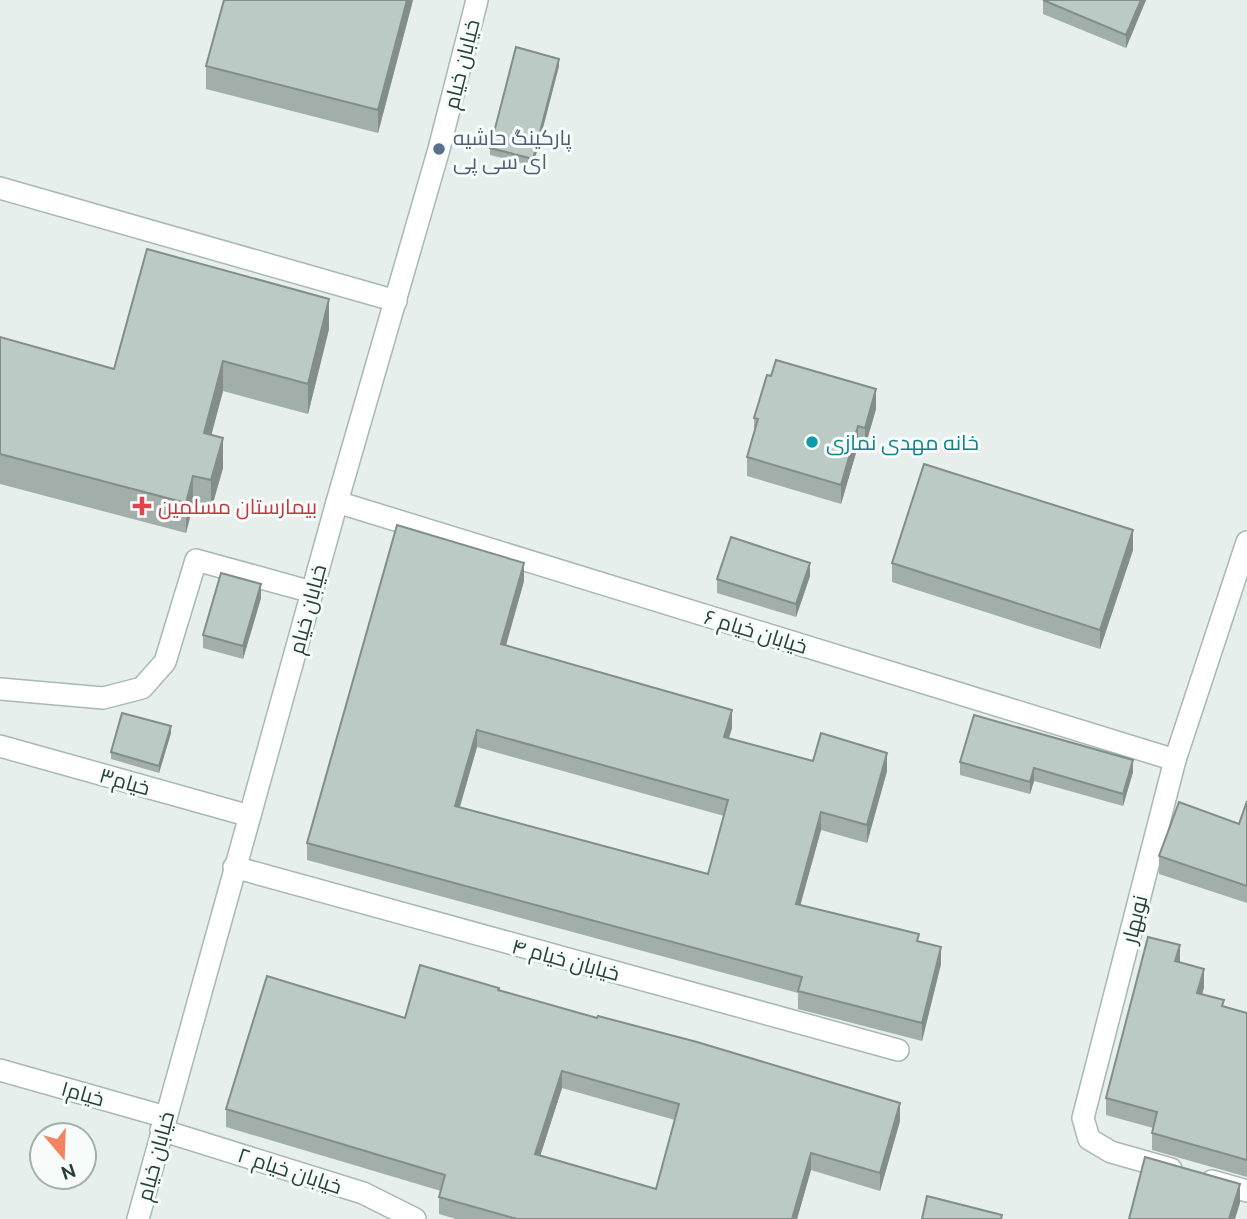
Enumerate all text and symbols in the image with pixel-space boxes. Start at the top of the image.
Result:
street label: خیابان خیام [438,17,487,112]
place label: پارکینگ حاشیه ای سی پی [453,125,572,176]
marker: پارکینگ حاشیه ای سی پی [431,141,447,157]
place label: خانه مهدی نمازی [826,430,979,456]
marker: خانه مهدی نمازی [804,434,820,450]
place label: بیمارستان مسلمین [158,494,317,520]
marker: بیمارستان مسلمین [132,496,152,516]
street label: خیابان خیام [284,562,333,657]
street label: خیابان خیام ۶ [701,604,811,661]
street label: خیام۳ [96,762,153,802]
street label: نوبهار [1116,892,1154,947]
street label: خیابان خیام ۴ [509,933,623,988]
street label: ۱خیام [58,1075,107,1113]
street label: خیابان خیام [132,1109,181,1204]
north arrow [28,1121,98,1191]
street label: خیابان خیام ۲ [234,1142,345,1201]
text: N [58,1159,79,1185]

